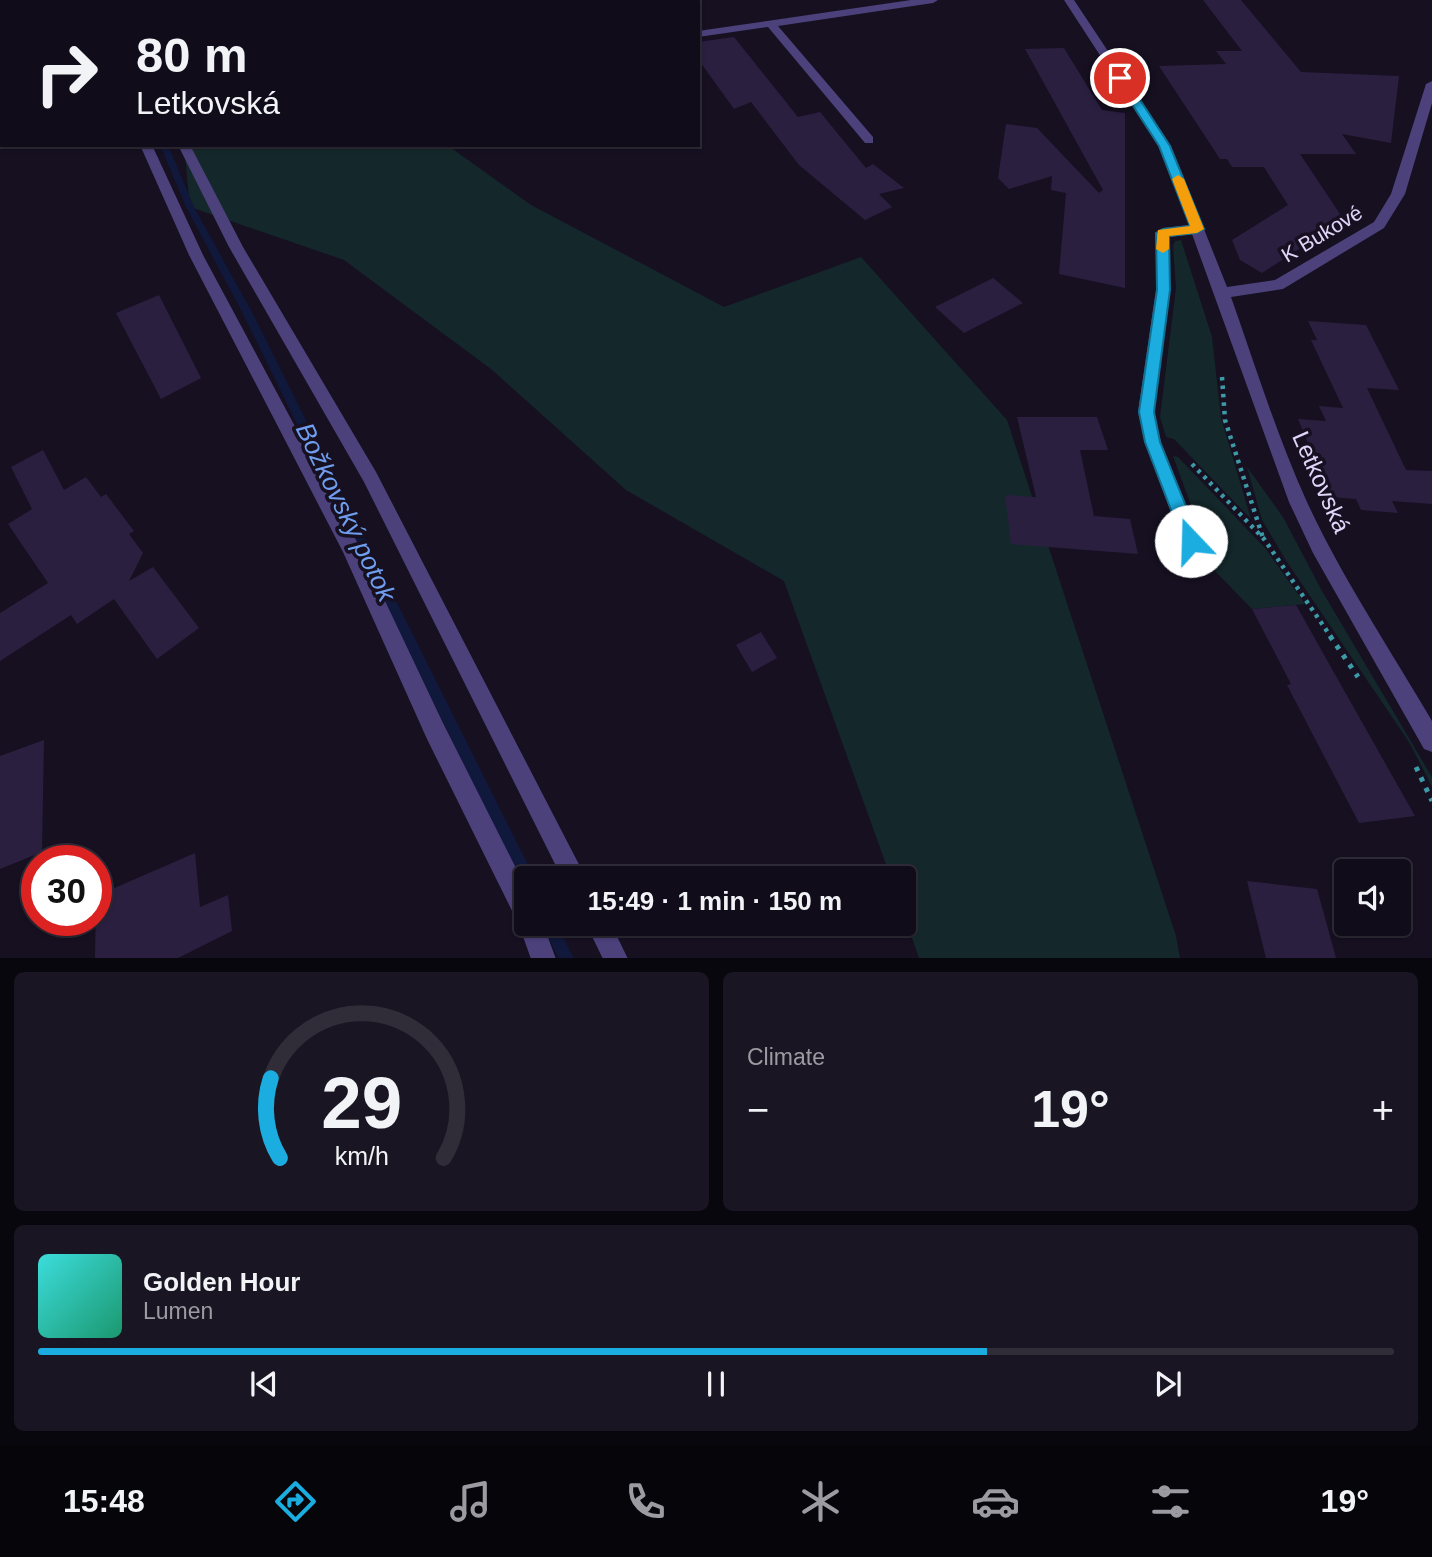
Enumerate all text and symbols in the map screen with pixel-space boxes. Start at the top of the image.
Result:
icon: right [21,28,112,119]
text: 80 m [136,28,248,82]
pin [1090,48,1150,108]
icon: arrive [1101,59,1139,97]
text: Letkovská [136,85,280,121]
street label: K Bukové [1277,201,1366,267]
water label: Božkovský potok [290,418,403,608]
street label: Letkovská [1287,427,1356,537]
position arrow [1154,504,1228,578]
speed limit sign: 30 [21,845,112,936]
map controls [1334,859,1411,936]
button: sound [1334,859,1411,936]
text: 15:49 · 1 min · 150 m [588,886,842,916]
text: Climate [747,1044,825,1070]
text: 29 [321,1062,402,1143]
text: 19° [1031,1080,1110,1138]
text: − [747,1089,769,1131]
text: + [1372,1089,1394,1131]
text: km/h [334,1141,389,1169]
text: Golden Hour [143,1267,300,1297]
text: Lumen [143,1298,213,1324]
icon: previous [245,1365,283,1403]
icon: pause [697,1365,735,1403]
icon: next [1149,1365,1187,1403]
icon: directions [271,1477,320,1526]
icon: music [446,1477,495,1526]
icon: phone [621,1477,670,1526]
icon: climate [796,1477,845,1526]
icon: car [971,1477,1020,1526]
icon: filters [1146,1477,1195,1526]
text: 15:48 [63,1483,145,1519]
text: 19° [1321,1483,1369,1519]

